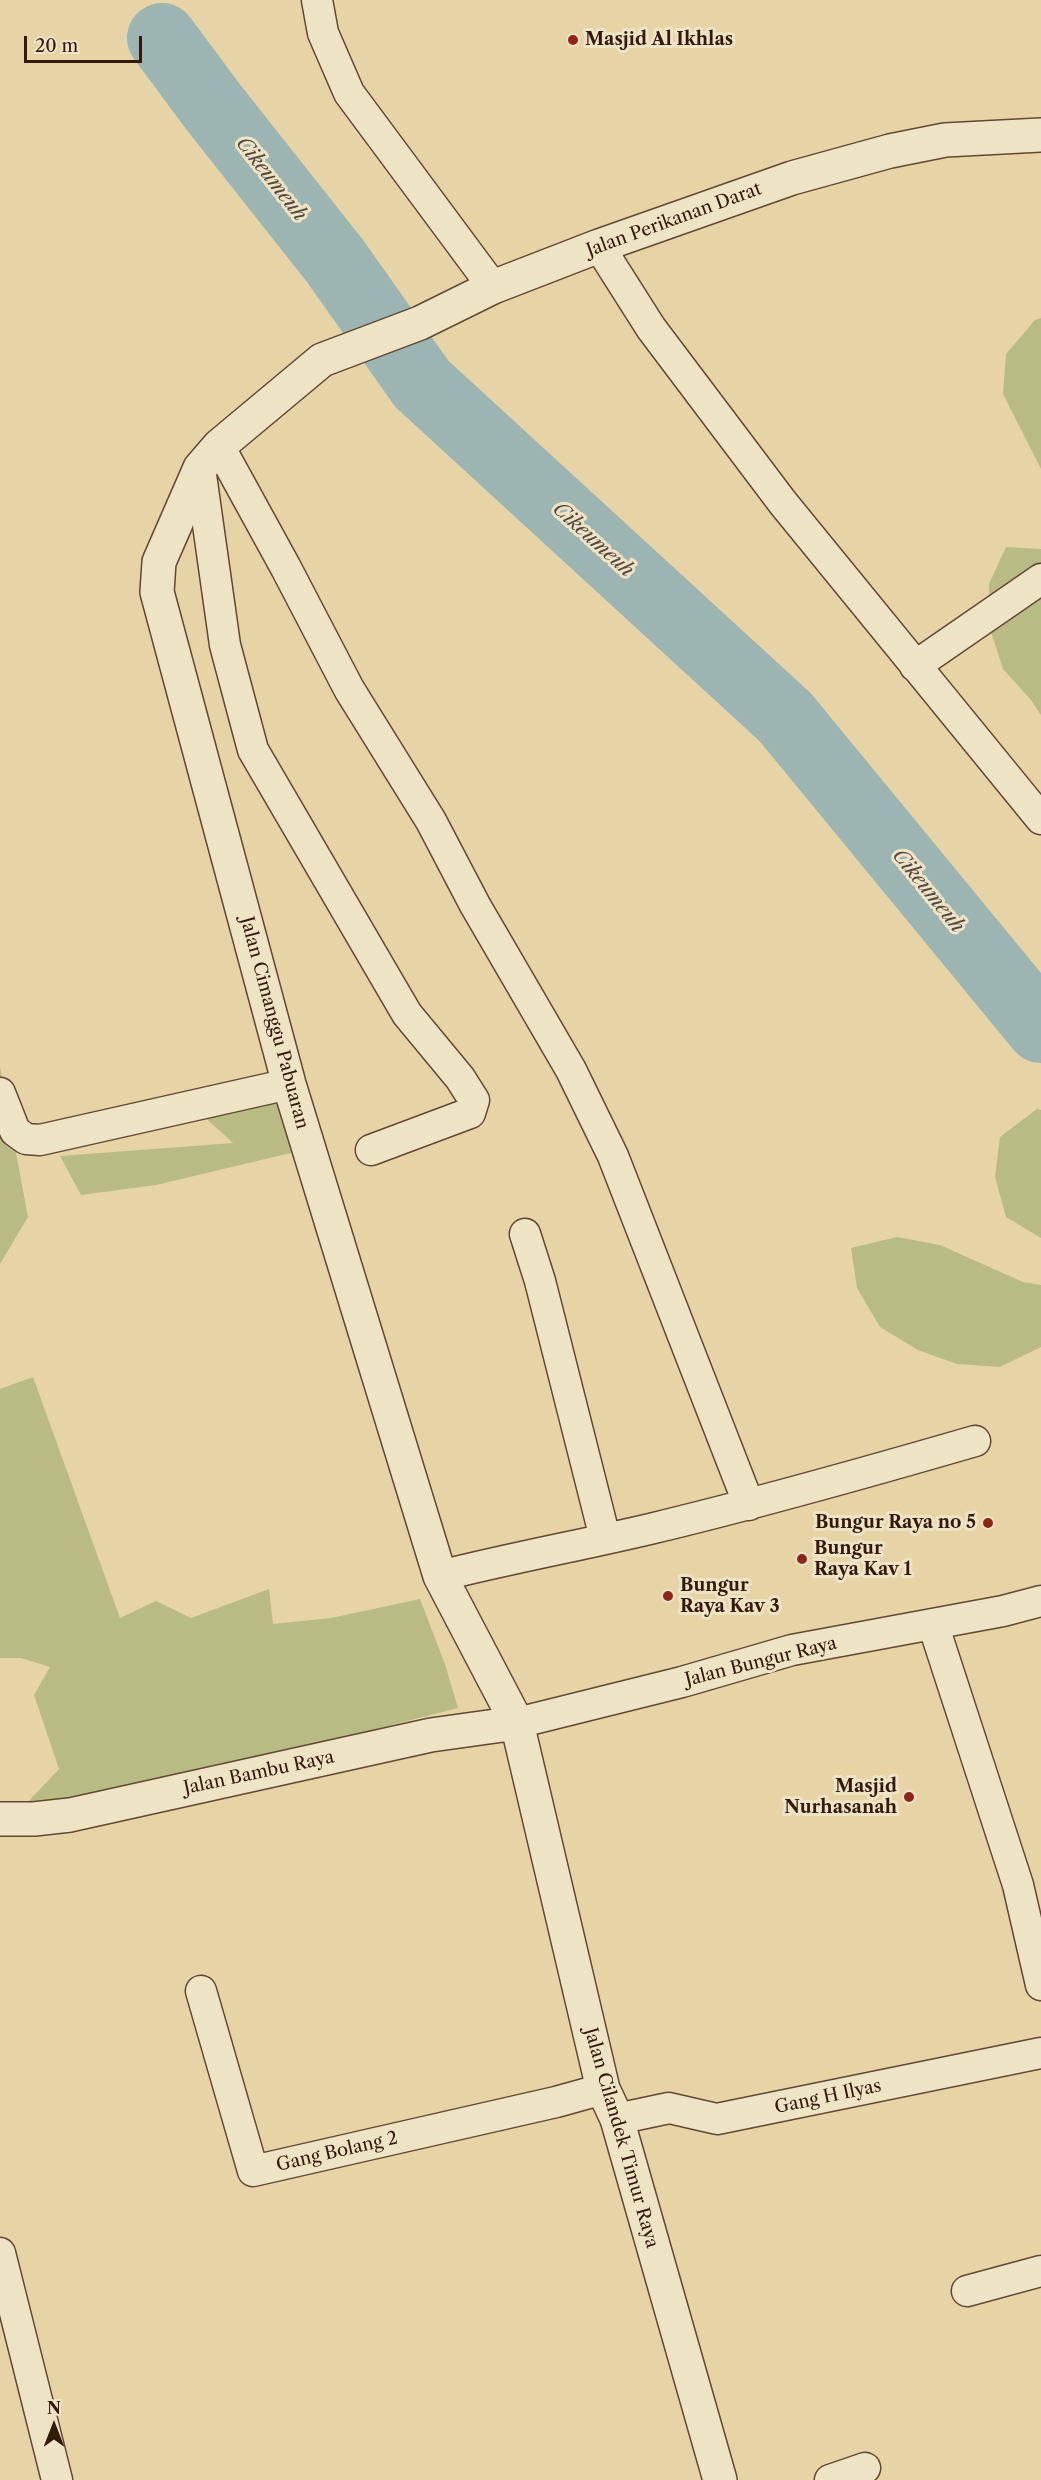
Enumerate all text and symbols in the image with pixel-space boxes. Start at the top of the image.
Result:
scale bar [27,24,146,62]
place label: Masjid Al Ikhlas [585,29,733,51]
marker: Masjid Al Ikhlas [566,33,580,47]
text: 20 m [35,35,78,57]
water label: Cikeumeuh [231,132,311,226]
street label: Jalan Perikanan Darat [583,178,765,262]
water label: Cikeumeuh [548,497,638,583]
water label: Cikeumeuh [887,844,969,938]
street label: Jalan Cimanggu Pabuaran [235,914,313,1132]
place label: Bungur Raya no 5 [815,1512,976,1534]
marker: Bungur Raya no 5 [981,1516,995,1530]
place label: Bungur Raya Kav 1 [814,1538,912,1580]
marker: Bungur Raya Kav 1 [795,1552,809,1566]
place label: Bungur Raya Kav 3 [680,1575,780,1618]
marker: Bungur Raya Kav 3 [661,1589,675,1603]
street label: Jalan Bungur Raya [683,1633,839,1691]
street label: Jalan Bambu Raya [182,1746,336,1800]
place label: Masjid Nurhasanah [784,1776,897,1818]
marker: Masjid Nurhasanah [902,1790,916,1804]
street label: Jalan Cilandek Timur Raya [579,2025,663,2251]
street label: Gang H Ilyas [773,2075,883,2119]
street label: Gang Bolang 2 [274,2128,400,2176]
north arrow [24,2396,84,2456]
text: N [47,2398,61,2418]

